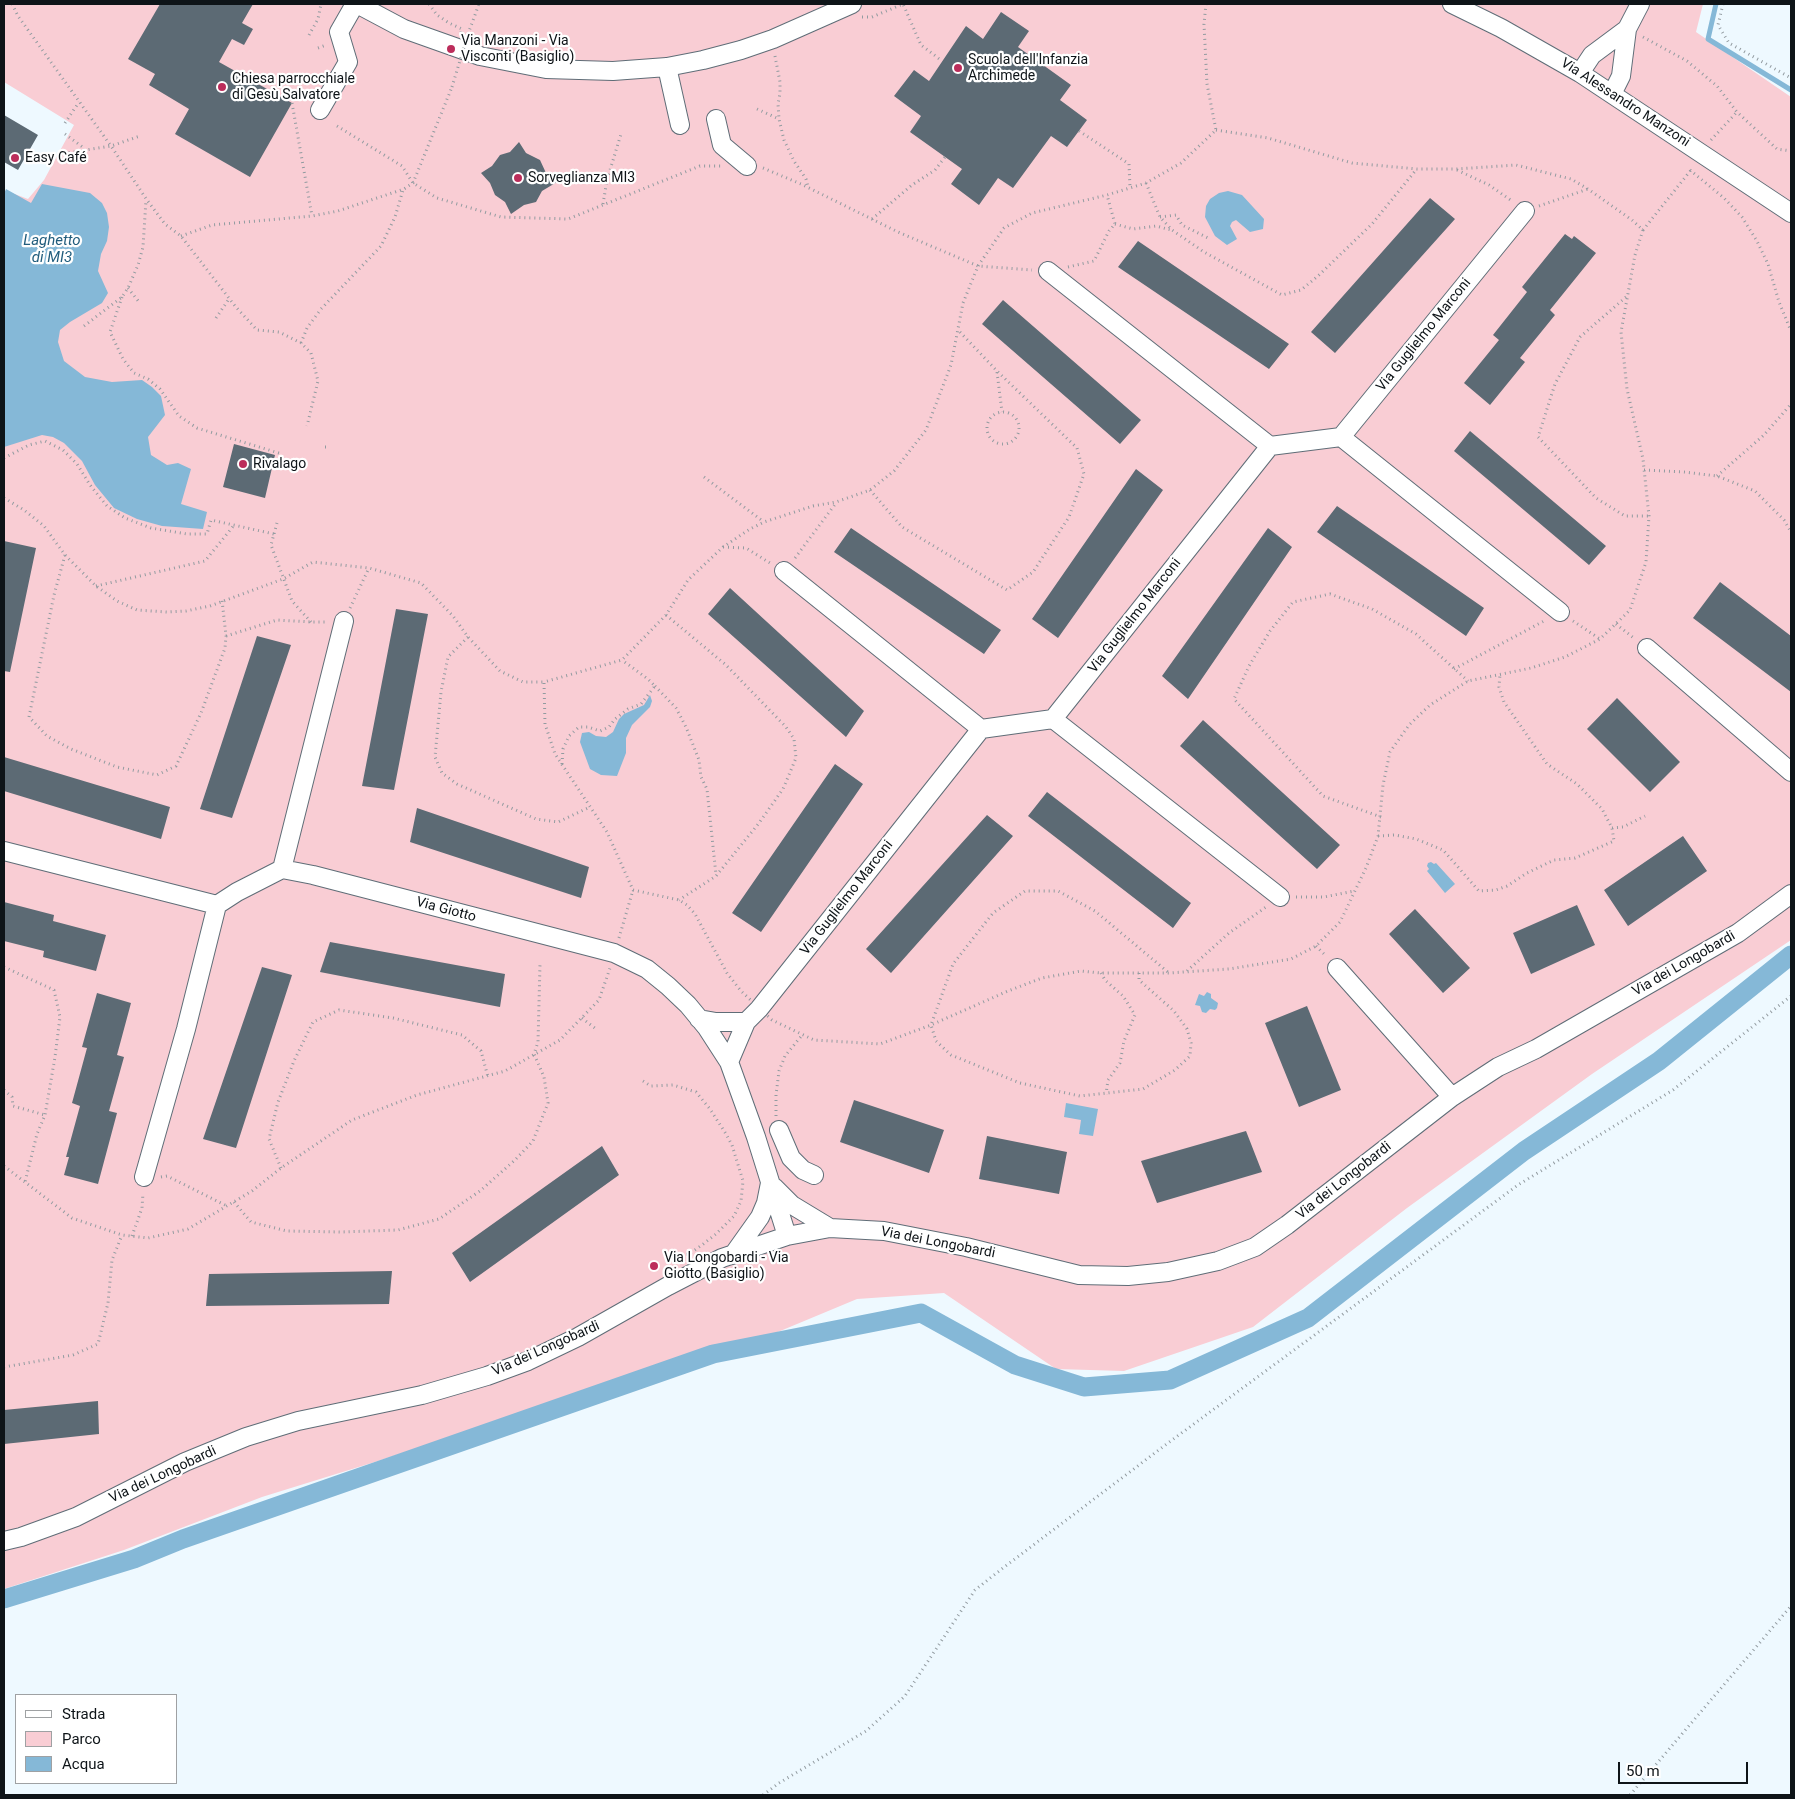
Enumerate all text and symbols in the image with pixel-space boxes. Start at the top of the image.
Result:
place label: Via Manzoni - Via Visconti (Basiglio) [461,33,574,65]
marker: Via Manzoni - Via Visconti (Basiglio) [445,43,457,55]
place label: Scuola dell'Infanzia Archimede [968,52,1088,84]
street label: Via Alessandro Manzoni [1557,55,1693,151]
marker: Scuola dell'Infanzia Archimede [952,62,964,74]
place label: Chiesa parrocchiale di Gesù Salvatore [232,71,355,104]
marker: Chiesa parrocchiale di Gesù Salvatore [216,81,228,93]
place label: Easy Café [25,150,87,166]
marker: Easy Café [9,152,21,164]
place label: Sorveglianza MI3 [528,170,635,186]
marker: Sorveglianza MI3 [512,172,524,184]
water label: Laghetto di MI3 [23,232,81,267]
street label: Via Guglielmo Marconi [1373,275,1475,395]
place label: Rivalago [253,456,306,472]
marker: Rivalago [237,458,249,470]
street label: Via Guglielmo Marconi [1085,555,1185,677]
street label: Via Guglielmo Marconi [797,837,897,959]
street label: Via Giotto [414,894,478,926]
street label: Via dei Longobardi [1630,928,1738,1000]
street label: Via dei Longobardi [1293,1139,1395,1223]
street label: Via dei Longobardi [879,1224,997,1262]
place label: Via Longobardi - Via Giotto (Basiglio) [664,1250,789,1282]
marker: Via Longobardi - Via Giotto (Basiglio) [648,1260,660,1272]
street label: Via dei Longobardi [490,1318,602,1380]
street label: Via dei Longobardi [107,1443,219,1507]
legend [15,1694,178,1784]
text: Strada [62,1705,105,1723]
text: Parco [62,1730,101,1748]
scale bar [1620,1752,1750,1784]
text: Acqua [62,1755,105,1773]
text: 50 m [1626,1762,1660,1780]

